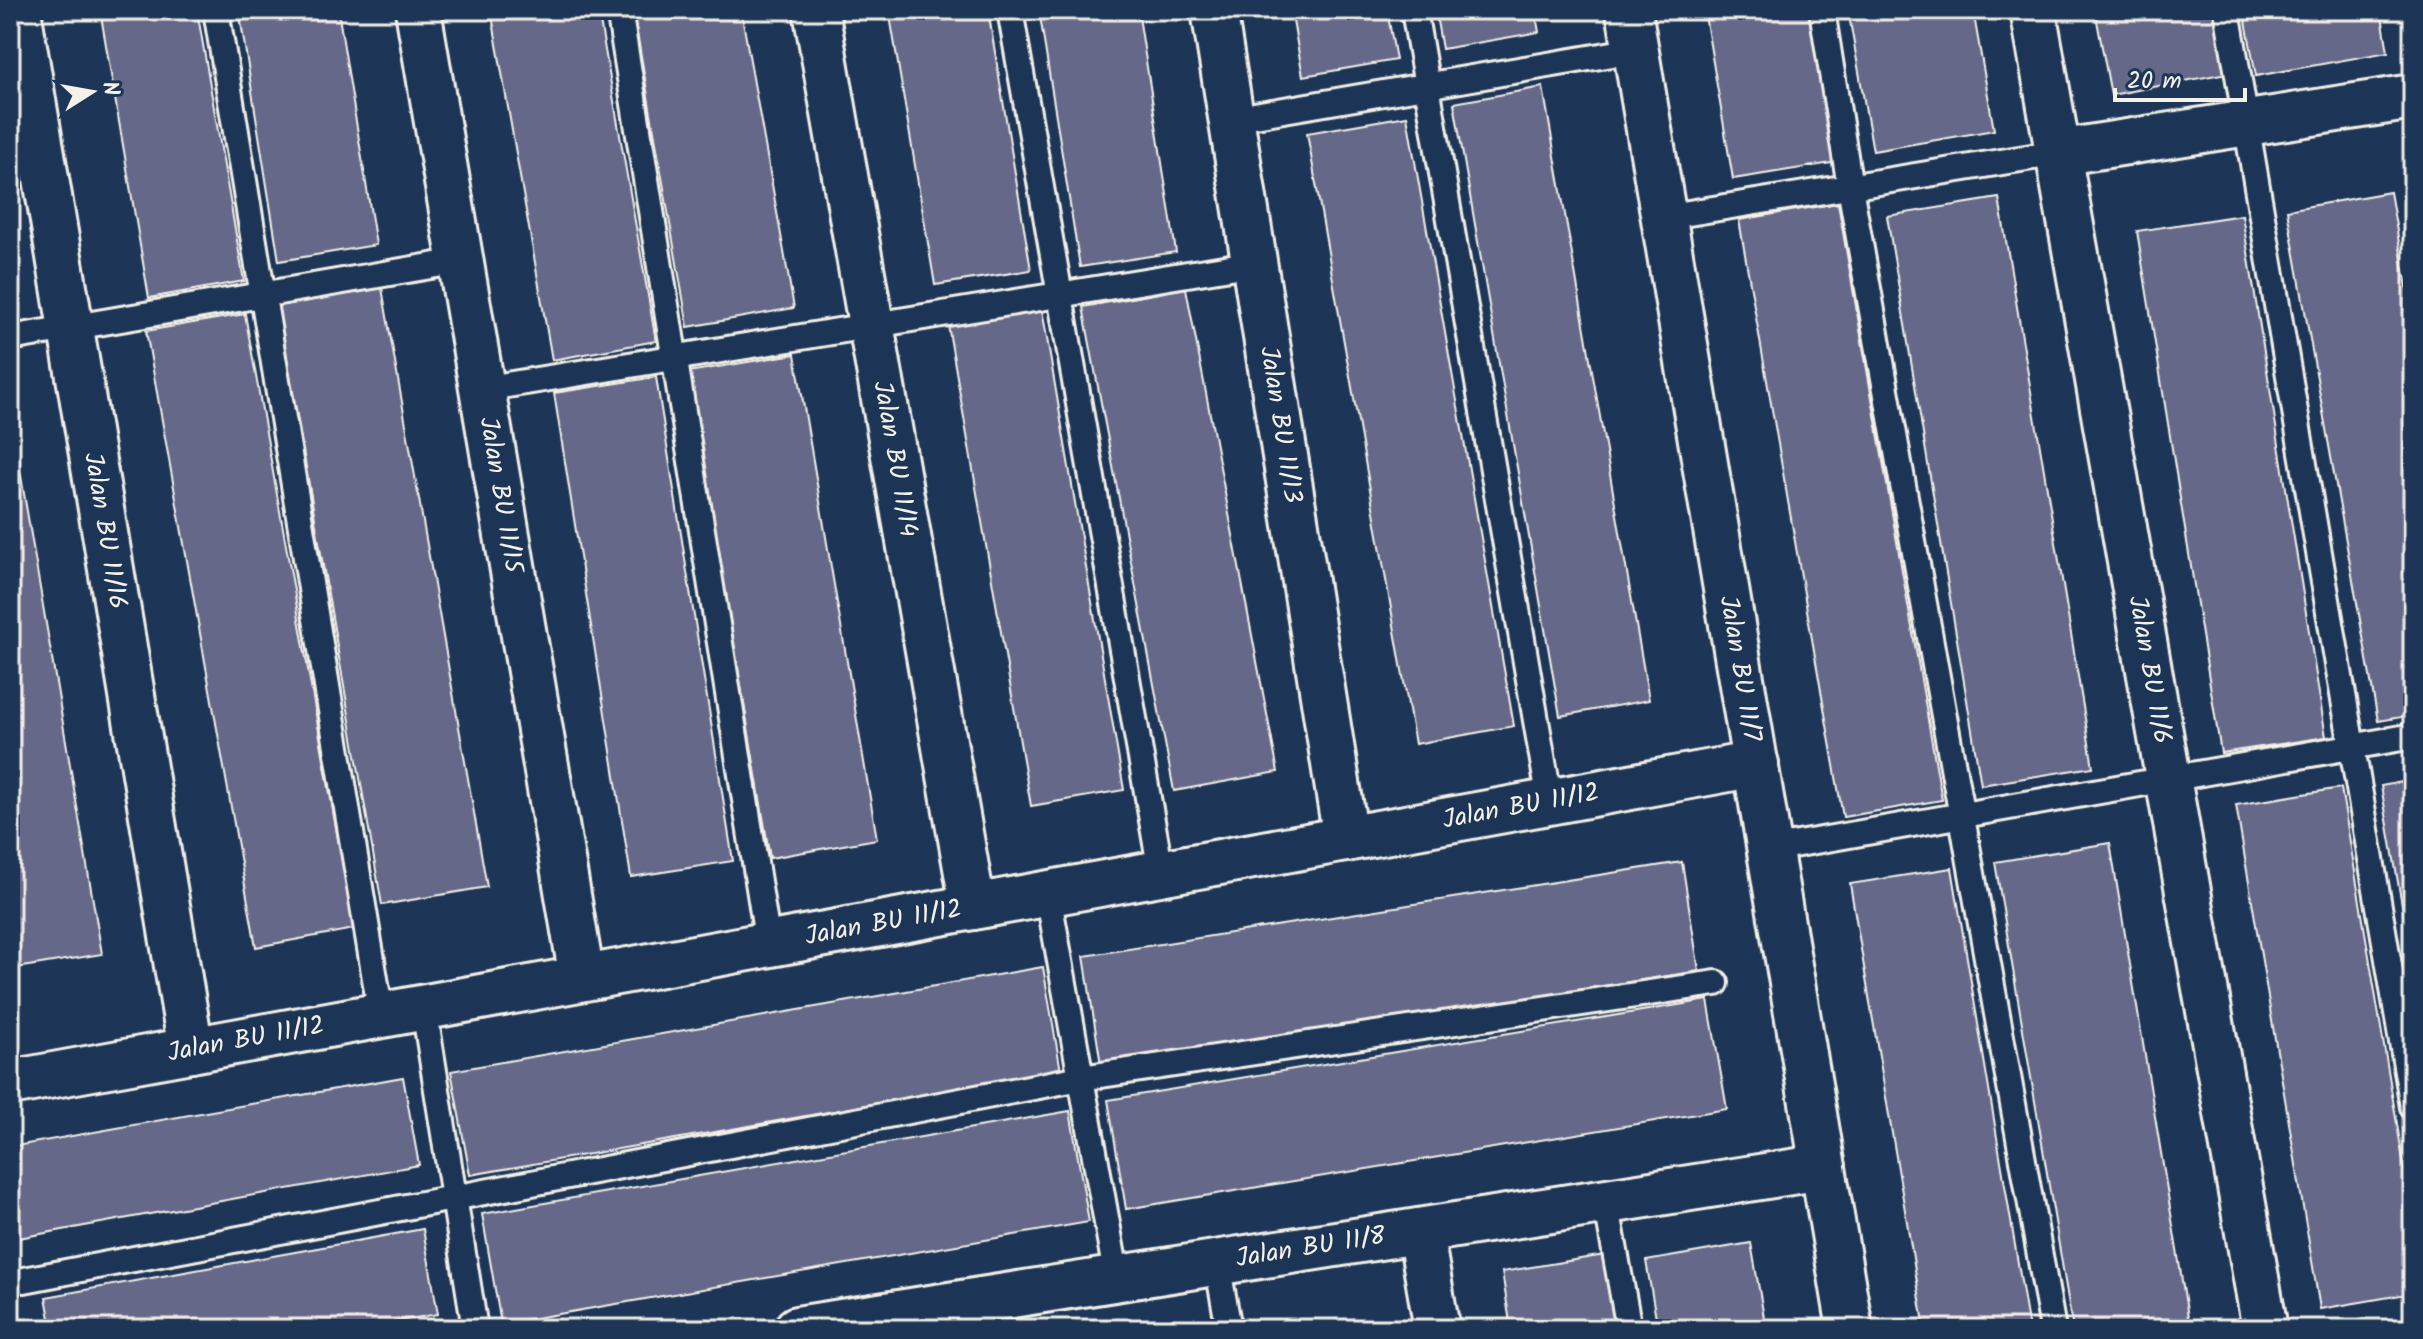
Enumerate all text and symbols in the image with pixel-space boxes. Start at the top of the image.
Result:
north arrow [52,52,132,132]
scale bar [2115,52,2245,102]
text: 20 m [2127,62,2182,101]
text: N [91,79,128,99]
street label: Jalan BU 11/13 [1247,343,1313,506]
street label: Jalan BU 11/14 [860,378,929,541]
street label: Jalan BU 11/15 [466,414,534,578]
street label: Jalan BU 11/16 [71,449,138,612]
street label: Jalan BU 11/6 [2115,592,2183,747]
street label: Jalan BU 11/7 [1706,593,1772,746]
street label: Jalan BU 11/12 [1439,772,1603,842]
street label: Jalan BU 11/12 [802,888,965,958]
street label: Jalan BU 11/12 [164,1005,328,1075]
street label: Jalan BU 11/8 [1233,1215,1389,1280]

